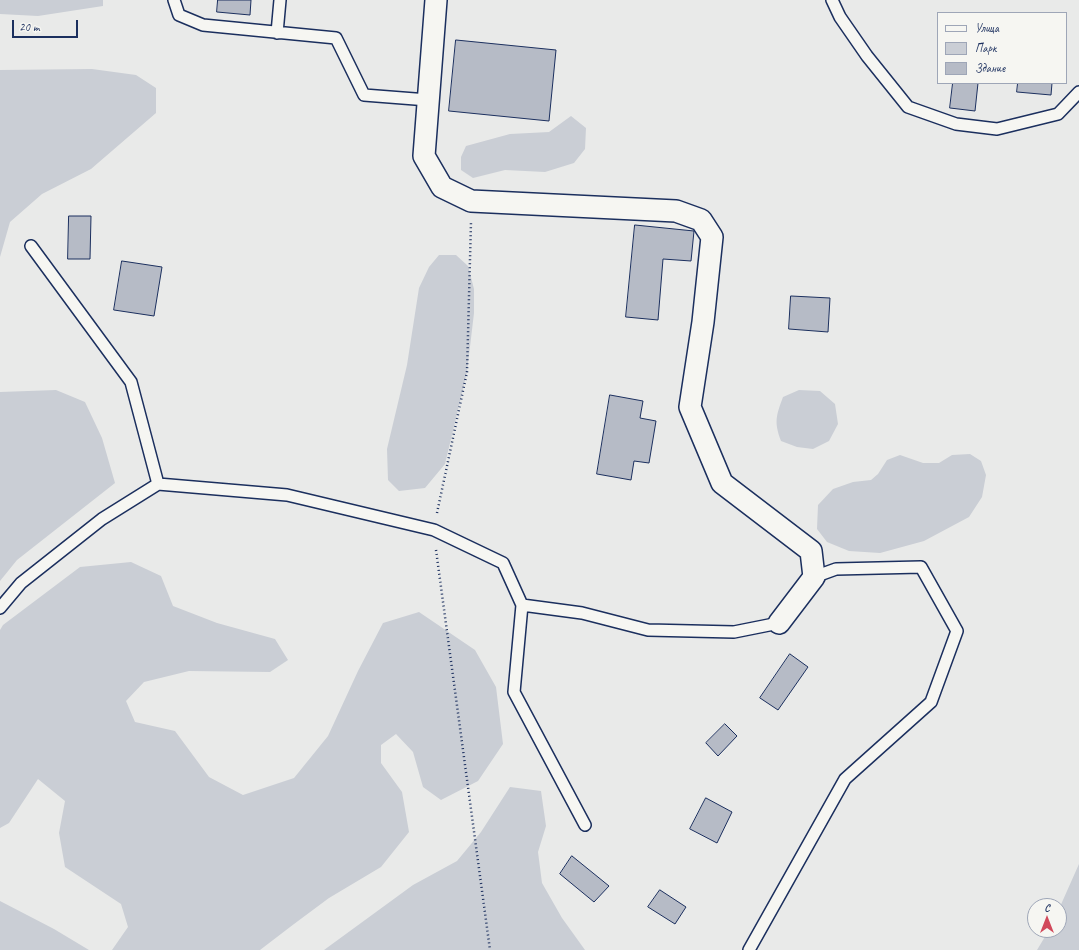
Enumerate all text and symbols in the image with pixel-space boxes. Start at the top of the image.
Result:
scale bar [14,12,80,38]
legend [937,12,1067,84]
text: 20 m [19,19,39,35]
text: Улица [975,20,999,36]
text: Парк [975,40,996,56]
text: Здание [975,60,1005,76]
north arrow [1027,898,1067,938]
text: С [1044,900,1050,914]

